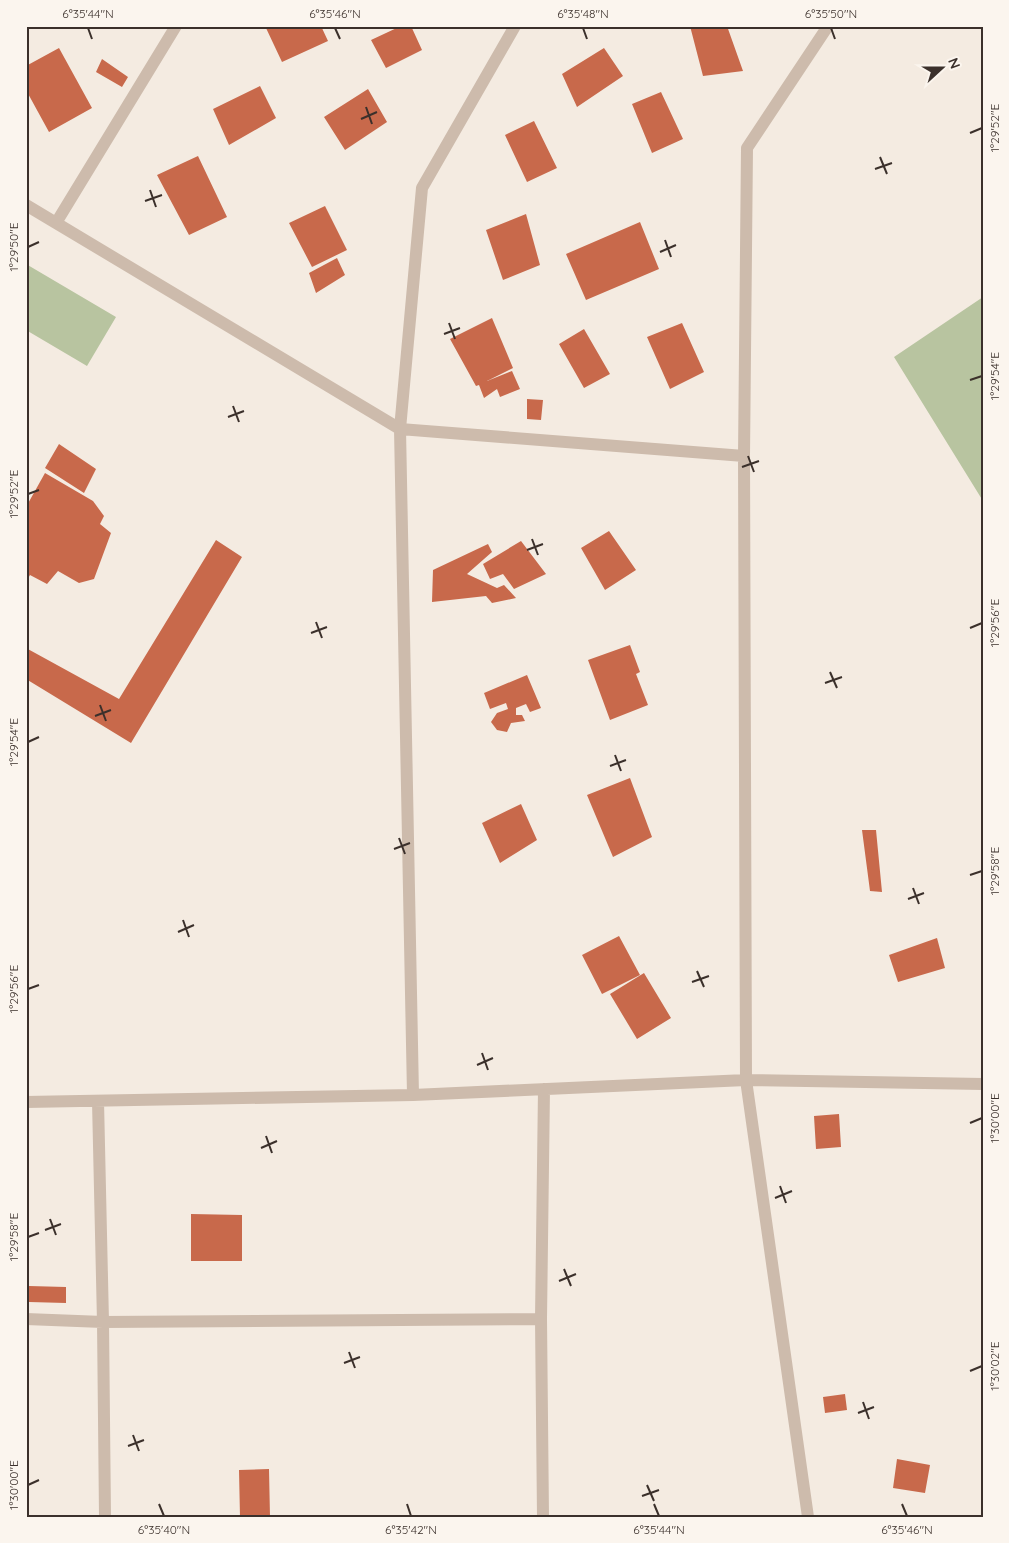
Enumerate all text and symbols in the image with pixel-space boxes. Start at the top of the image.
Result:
text: 6°35'44"N [62,6,114,21]
text: 6°35'46"N [309,6,361,21]
text: 6°35'48"N [557,6,609,21]
text: 6°35'50"N [805,6,857,21]
north arrow [916,42,966,92]
text: N [944,55,964,71]
text: 1°29'52"E [987,103,1002,152]
text: 1°29'50"E [6,222,21,272]
text: 1°29'54"E [987,352,1002,400]
text: 1°29'52"E [6,469,21,518]
text: 1°29'56"E [987,599,1002,647]
text: 1°29'54"E [6,718,21,766]
text: 1°29'58"E [987,847,1002,895]
text: 1°29'56"E [6,965,21,1013]
text: 1°30'00"E [987,1093,1002,1143]
text: 1°29'58"E [6,1213,21,1261]
text: 1°30'02"E [987,1341,1002,1391]
text: 1°30'00"E [6,1460,21,1510]
text: 6°35'40"N [138,1522,190,1537]
text: 6°35'42"N [385,1522,437,1537]
text: 6°35'44"N [633,1522,685,1537]
text: 6°35'46"N [881,1522,933,1537]

